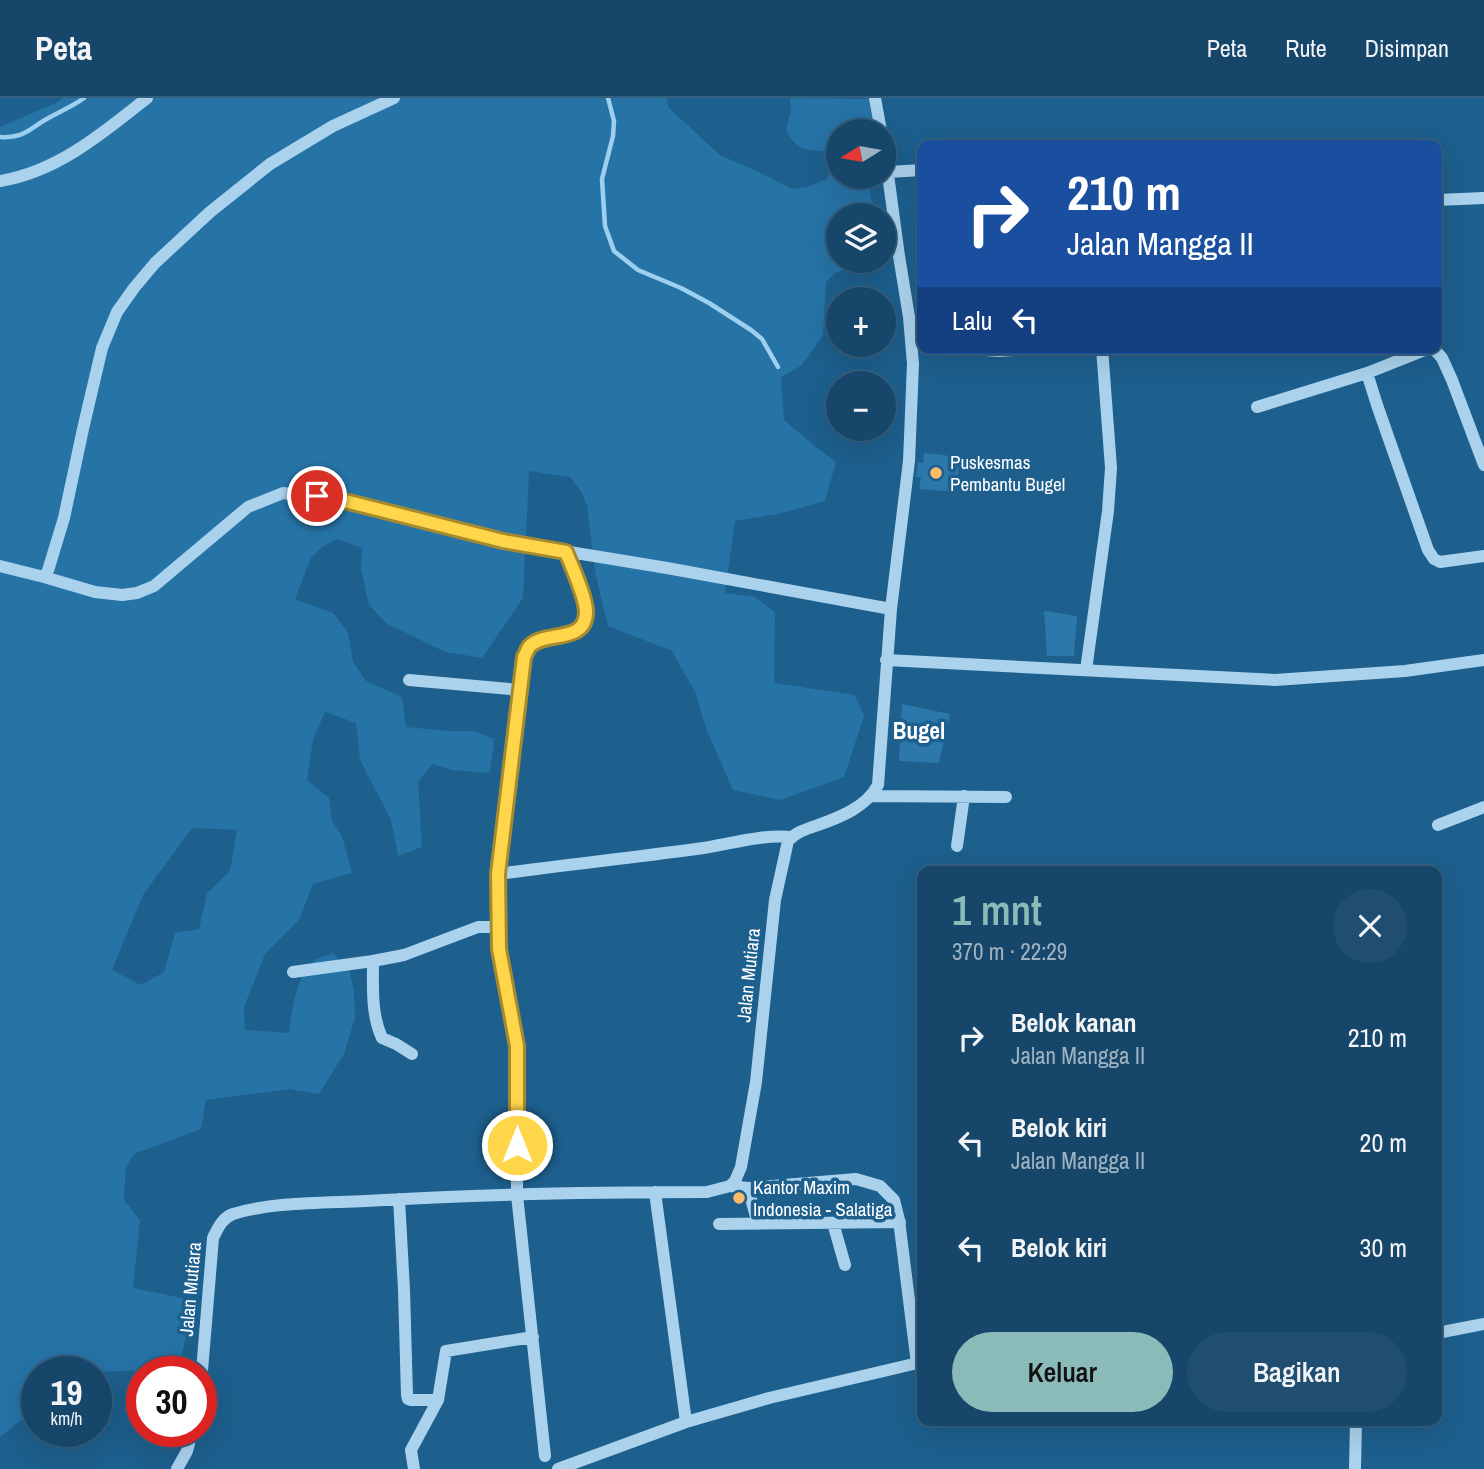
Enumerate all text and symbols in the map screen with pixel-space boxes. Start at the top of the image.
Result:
text: Peta [35,26,92,70]
text: Peta [1207,32,1247,64]
text: Rute [1285,32,1327,64]
text: Disimpan [1365,32,1449,64]
north arrow [826,119,896,189]
map controls [826,119,896,441]
text: 210 m [1067,159,1181,225]
icon: right [952,168,1043,259]
button: layers [826,203,896,273]
text: Jalan Mangga II [1067,222,1254,265]
button: + [826,287,896,357]
icon: left [1006,301,1044,339]
text: Lalu [952,303,992,338]
button: − [826,371,896,441]
place label: Puskesmas Pembantu Bugel [950,449,1065,497]
marker: Puskesmas Pembantu Bugel [928,465,944,481]
pin [287,466,347,526]
icon: arrive [298,477,336,515]
district label: Bugel [893,715,945,746]
text: 1 mnt [952,882,1042,938]
button: close [1333,889,1407,963]
street label: Jalan Mutiara [730,926,766,1023]
text: 370 m · 22:29 [952,936,1067,967]
text: Belok kanan [1011,1005,1137,1040]
icon: right [952,1019,990,1057]
text: 210 m [1348,1020,1407,1055]
text: Jalan Mangga II [1011,1040,1145,1071]
position arrow [480,1108,554,1182]
text: Belok kiri [1011,1110,1107,1145]
icon: left [952,1124,990,1162]
text: 20 m [1360,1125,1407,1160]
text: Jalan Mangga II [1011,1145,1145,1176]
place label: Kantor Maxim Indonesia - Salatiga [753,1174,893,1222]
marker: Kantor Maxim Indonesia - Salatiga [731,1190,747,1206]
icon: left [952,1229,990,1267]
text: Belok kiri [1011,1230,1107,1265]
text: 30 m [1360,1230,1407,1265]
street label: Jalan Mutiara [173,1241,207,1337]
button: Keluar [952,1332,1173,1412]
button: Bagikan [1187,1332,1407,1412]
speed limit sign: 30 [126,1356,217,1447]
text: 19 [51,1369,82,1416]
text: km/h [51,1406,83,1431]

